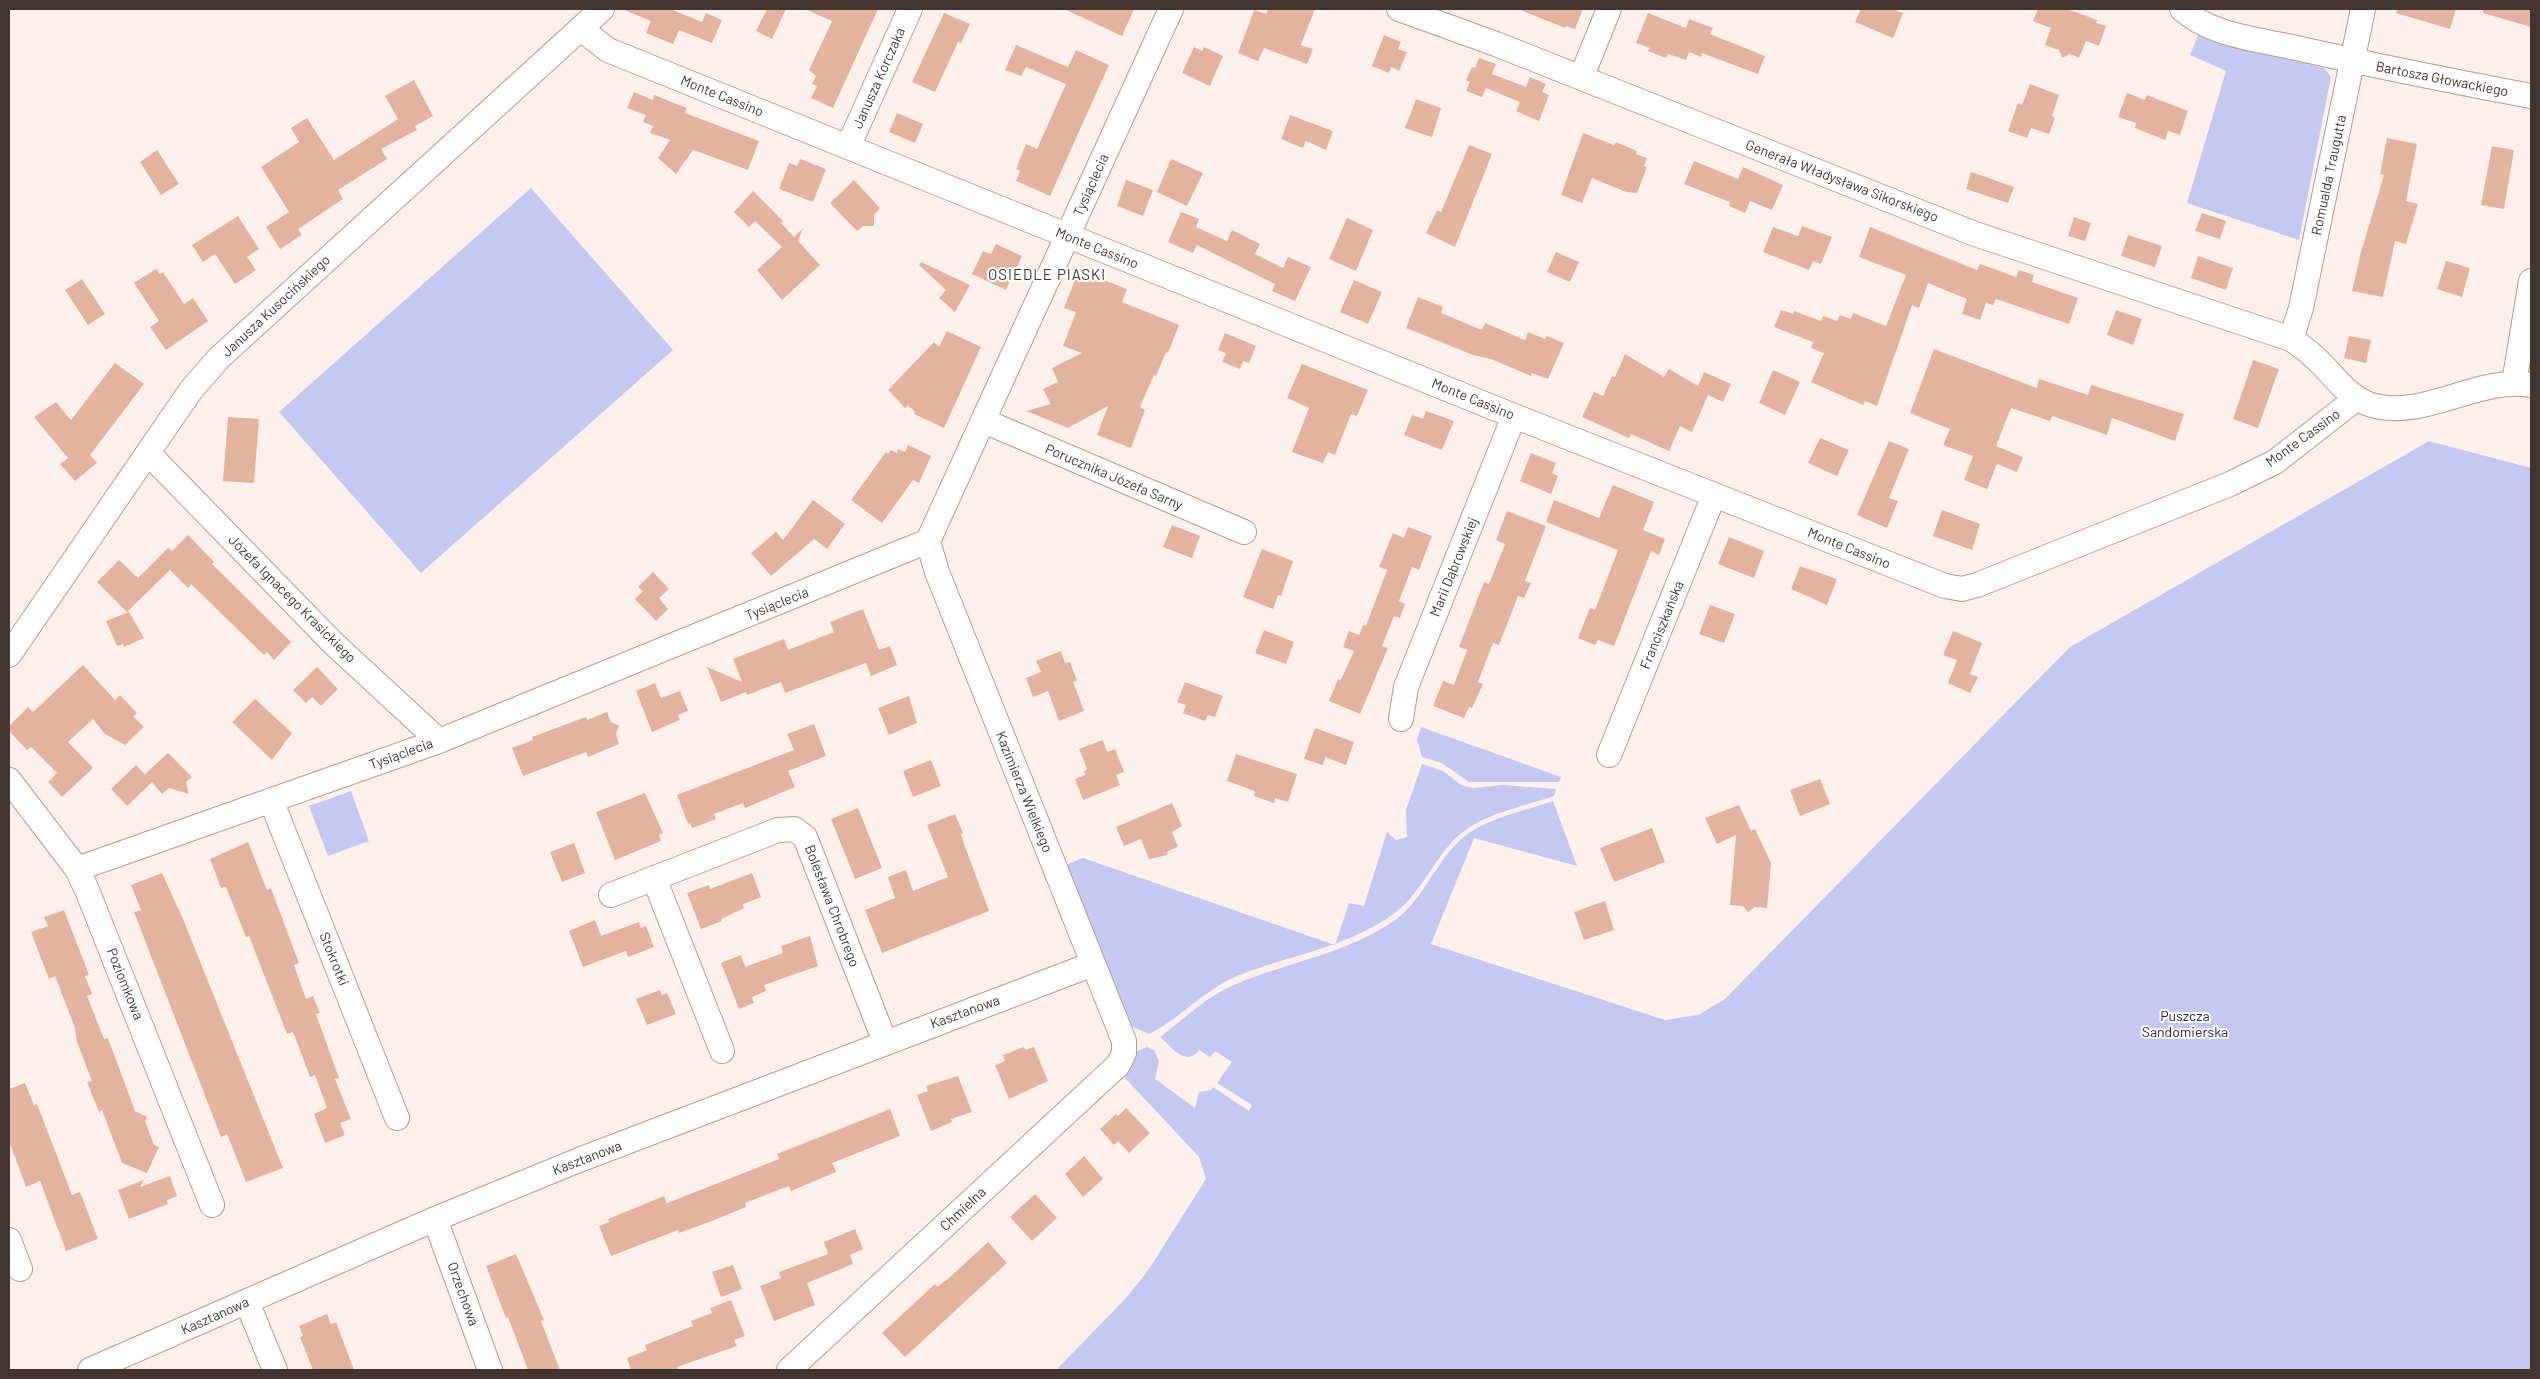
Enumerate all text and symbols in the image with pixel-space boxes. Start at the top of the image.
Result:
street label: Janusza Korczaka [849,25,909,131]
street label: Bartosza Głowackiego [2374,58,2510,100]
street label: Monte Cassino [678,72,766,120]
street label: Romualda Traugutta [2308,113,2350,237]
street label: Generała Władysława Sikorskiego [1743,136,1941,226]
street label: Tysiąclecia [1070,151,1112,219]
street label: Monte Cassino [1053,224,1141,272]
street label: Janusza Kusocińskiego [218,251,334,361]
district label: OSIEDLE PIASKI [986,266,1108,284]
street label: Monte Cassino [1429,375,1517,423]
street label: Monte Cassino [2263,405,2343,471]
street label: Porucznika Józefa Sarny [1043,440,1185,514]
street label: Marii Dąbrowskiej [1426,515,1482,619]
street label: Monte Cassino [1805,524,1893,572]
street label: Józefa Ignacego Krasickiego [225,532,359,666]
street label: Franciszkańska [1637,578,1687,672]
street label: Tysiąclecia [743,584,811,624]
street label: Kazimierza Wielkiego [992,729,1056,855]
street label: Tysiąclecia [367,735,435,773]
street label: Bolesława Chrobrego [801,843,863,969]
street label: Stokrotki [316,930,352,988]
street label: Poziomkowa [103,946,147,1022]
street label: Kasztanowa [928,992,1002,1032]
park label: Puszcza Sandomierska [2142,1008,2228,1040]
street label: Kasztanowa [550,1137,624,1179]
street label: Chmielna [937,1184,989,1234]
street label: Orzechowa [444,1260,482,1328]
street label: Kasztanowa [178,1294,252,1338]

